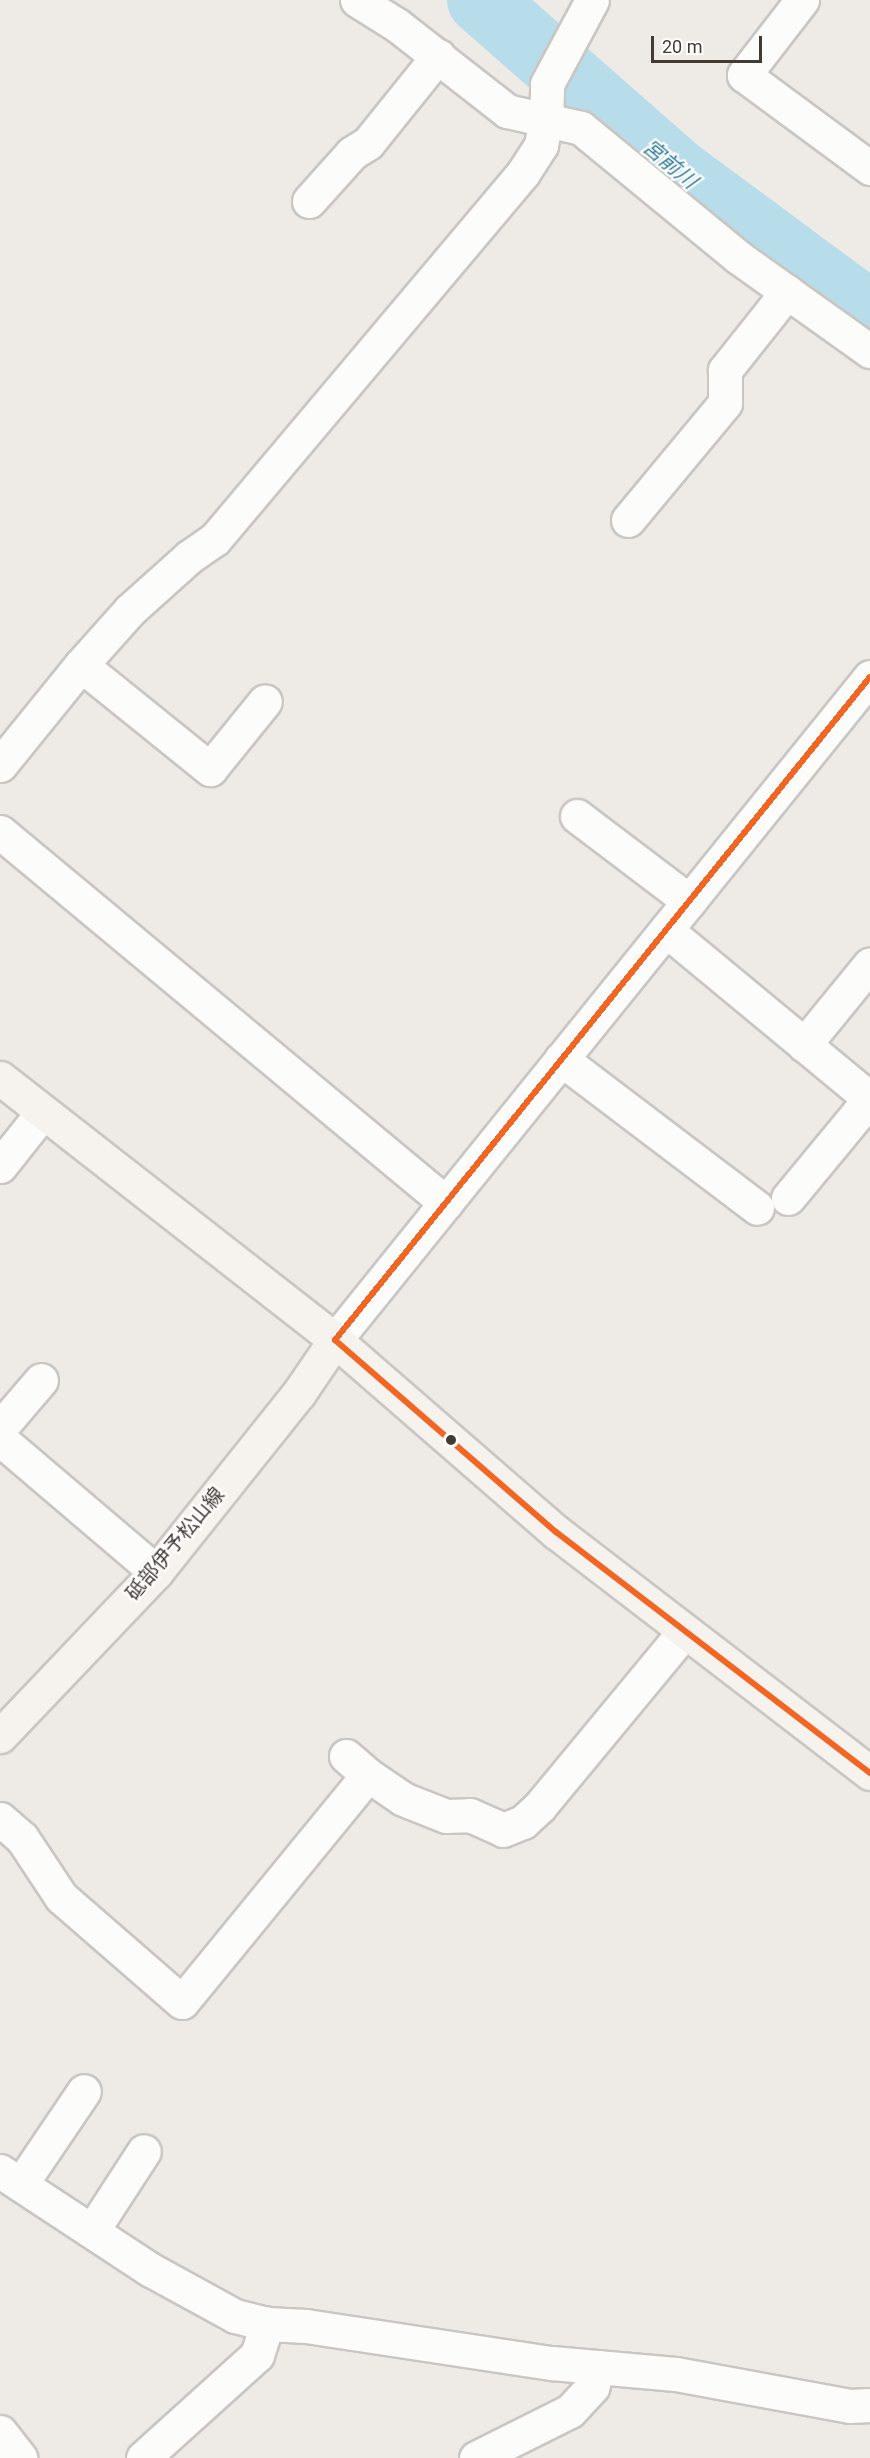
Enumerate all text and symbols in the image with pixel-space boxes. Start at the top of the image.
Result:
scale bar [654,24,765,62]
text: 20 m [662,36,702,57]
water label: 宮前川 [638,134,702,194]
unlabelled marker [445,1434,457,1446]
street label: 砥部伊予松山線 [121,1483,229,1605]

